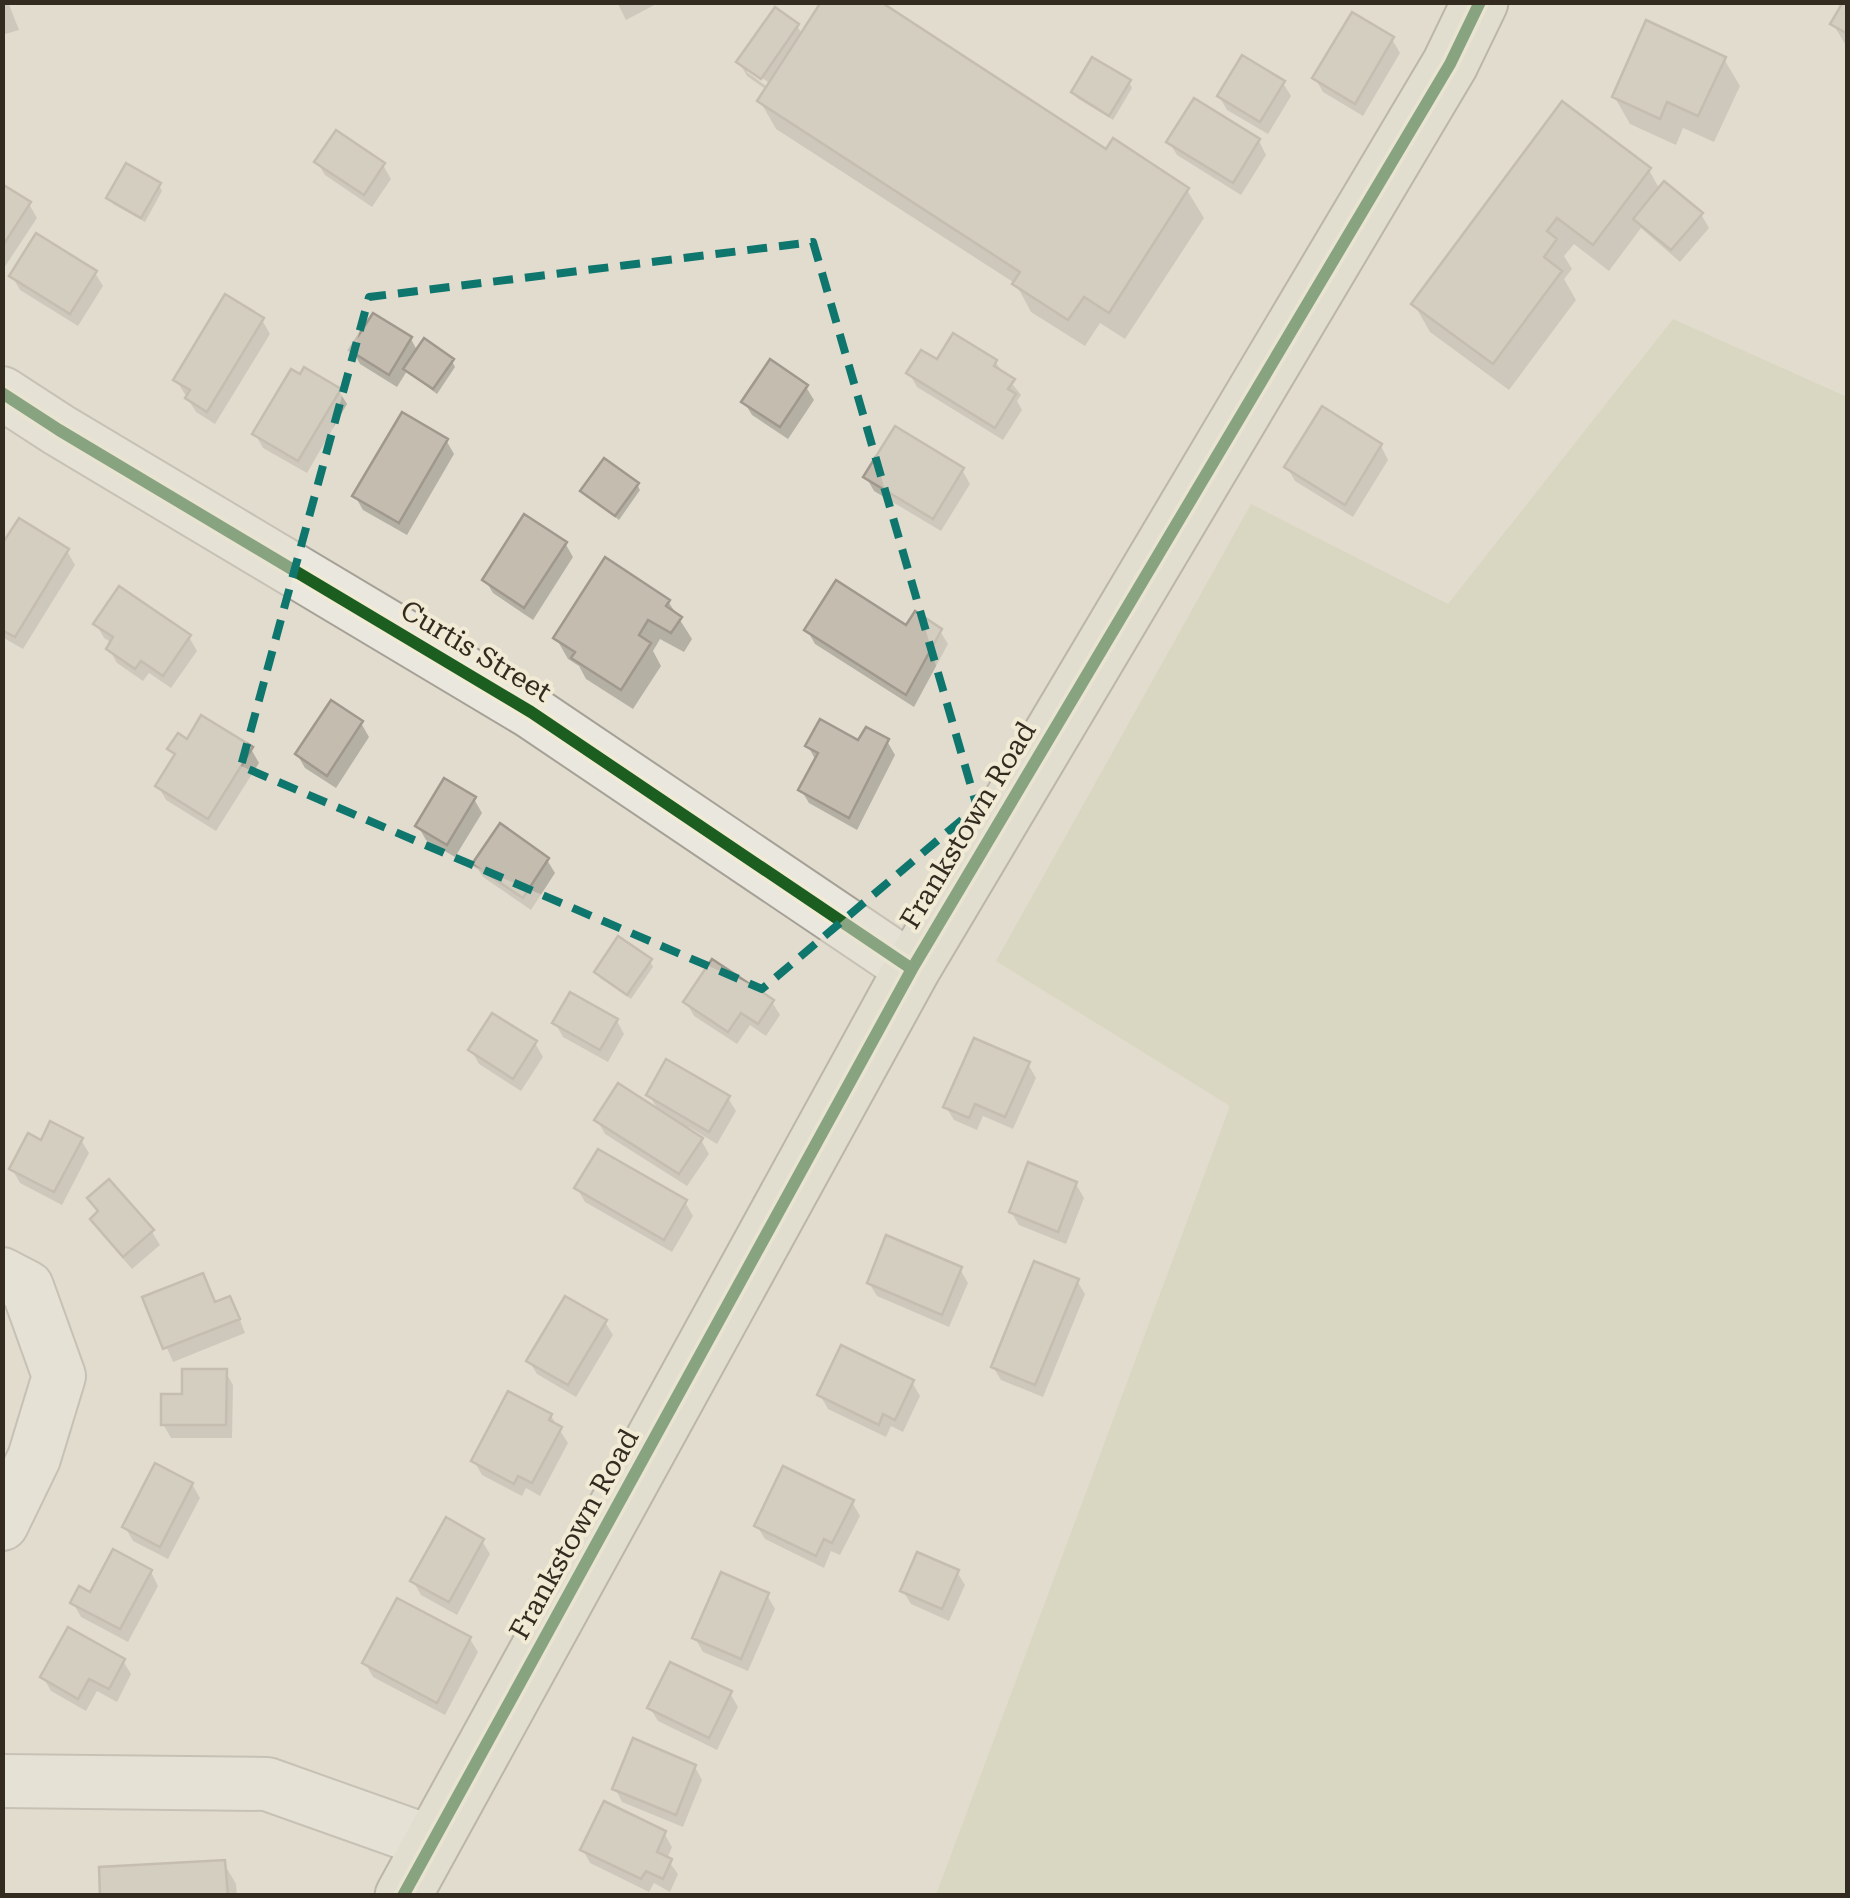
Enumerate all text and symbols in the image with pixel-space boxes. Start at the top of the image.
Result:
street label: Curtis Street [395,593,557,709]
street label: Frankstown Road [893,716,1043,934]
street label: Frankstown Road [503,1423,645,1645]

